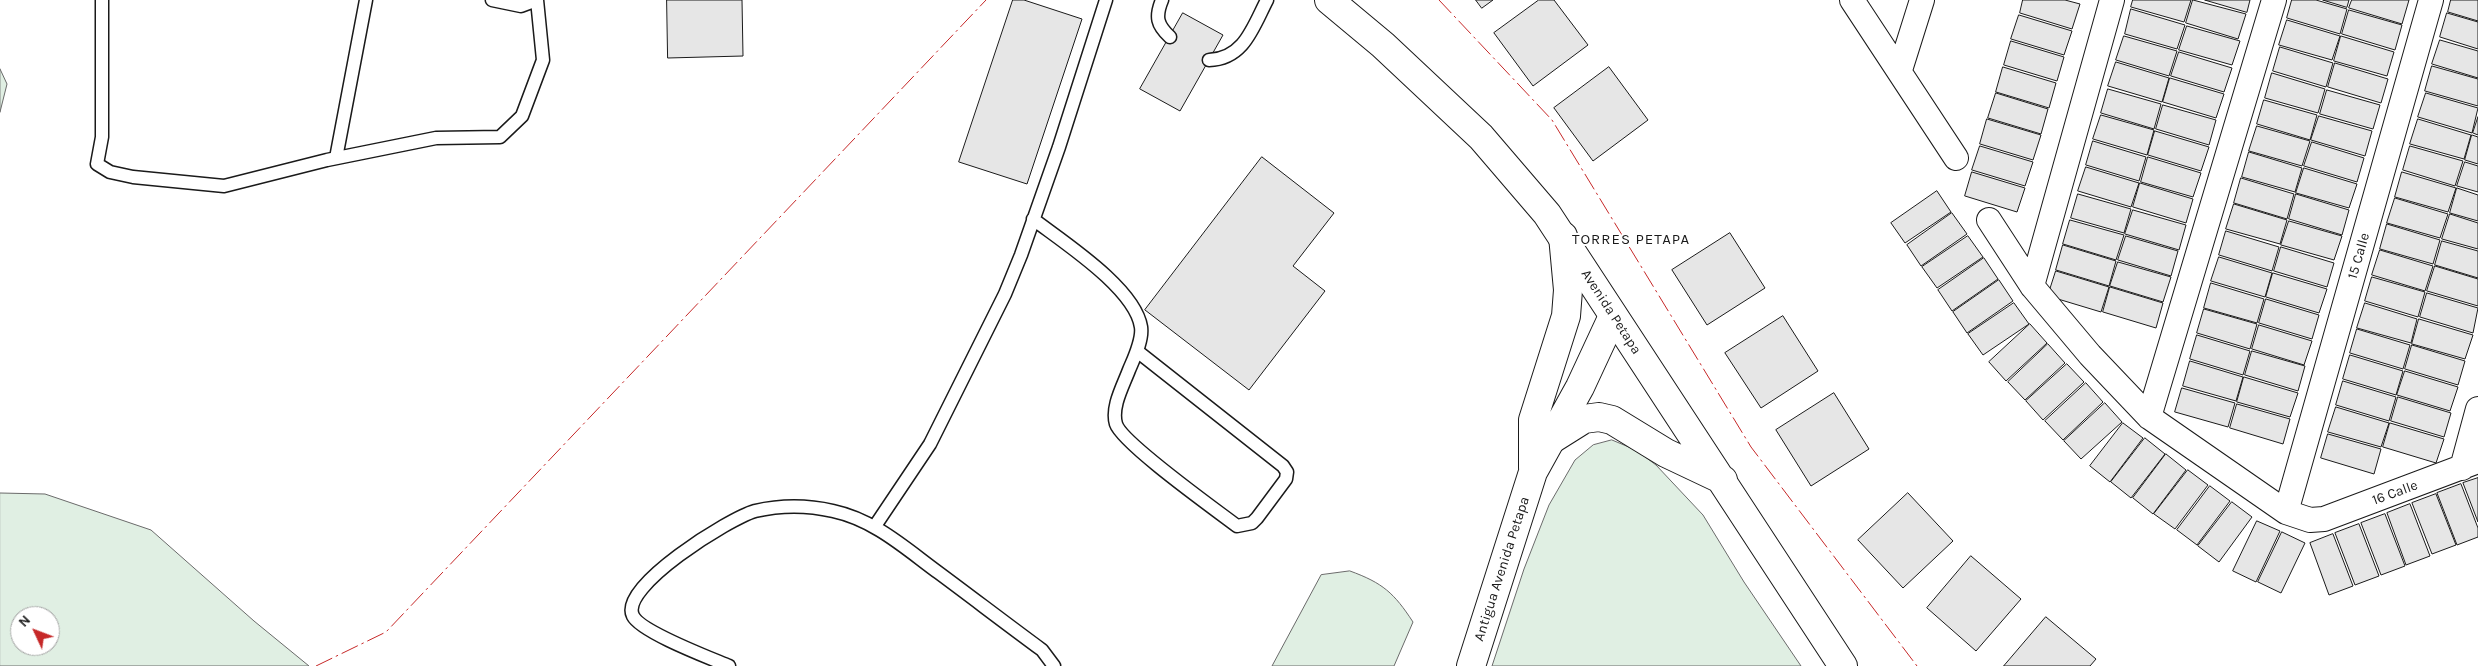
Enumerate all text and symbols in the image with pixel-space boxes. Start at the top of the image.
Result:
district label: TORRES PETAPA [1570,231,1692,249]
street label: 15 Calle [2344,231,2374,281]
street label: Avenida Petapa [1577,266,1645,358]
street label: 16 Calle [2370,477,2420,509]
street label: Antigua Avenida Petapa [1471,495,1533,643]
north arrow [10,606,60,656]
text: N [15,612,34,631]

